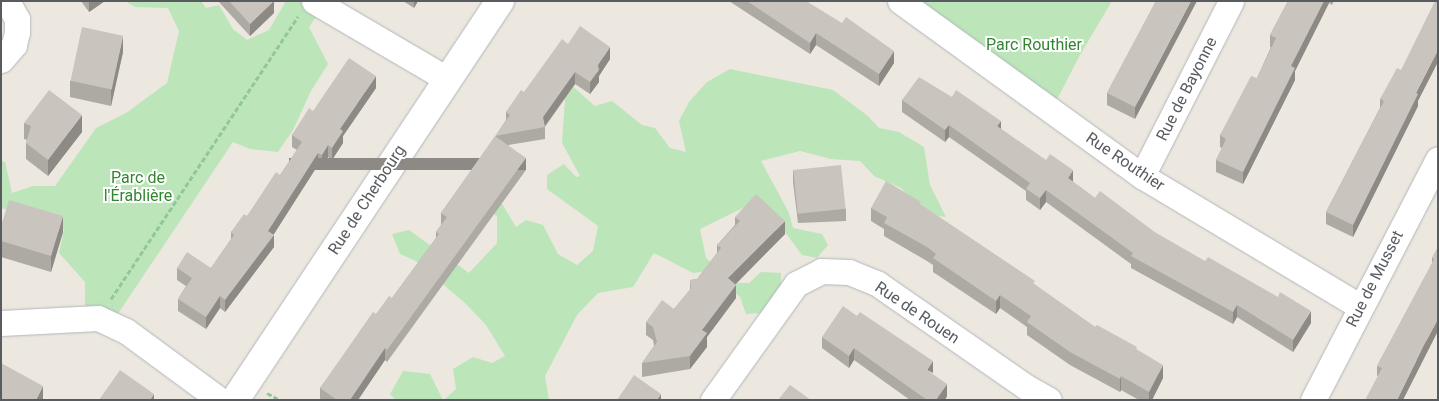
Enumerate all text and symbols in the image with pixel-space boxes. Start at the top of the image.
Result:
street label: Rue de Bayonne [1153,34,1221,144]
park label: Parc Routhier [986,35,1082,55]
street label: Rue Routhier [1082,129,1168,195]
street label: Rue de Cherbourg [324,142,410,258]
park label: Parc de l'Érablière [104,168,172,206]
street label: Rue de Musset [1342,228,1408,330]
street label: Rue de Rouen [871,278,963,348]

